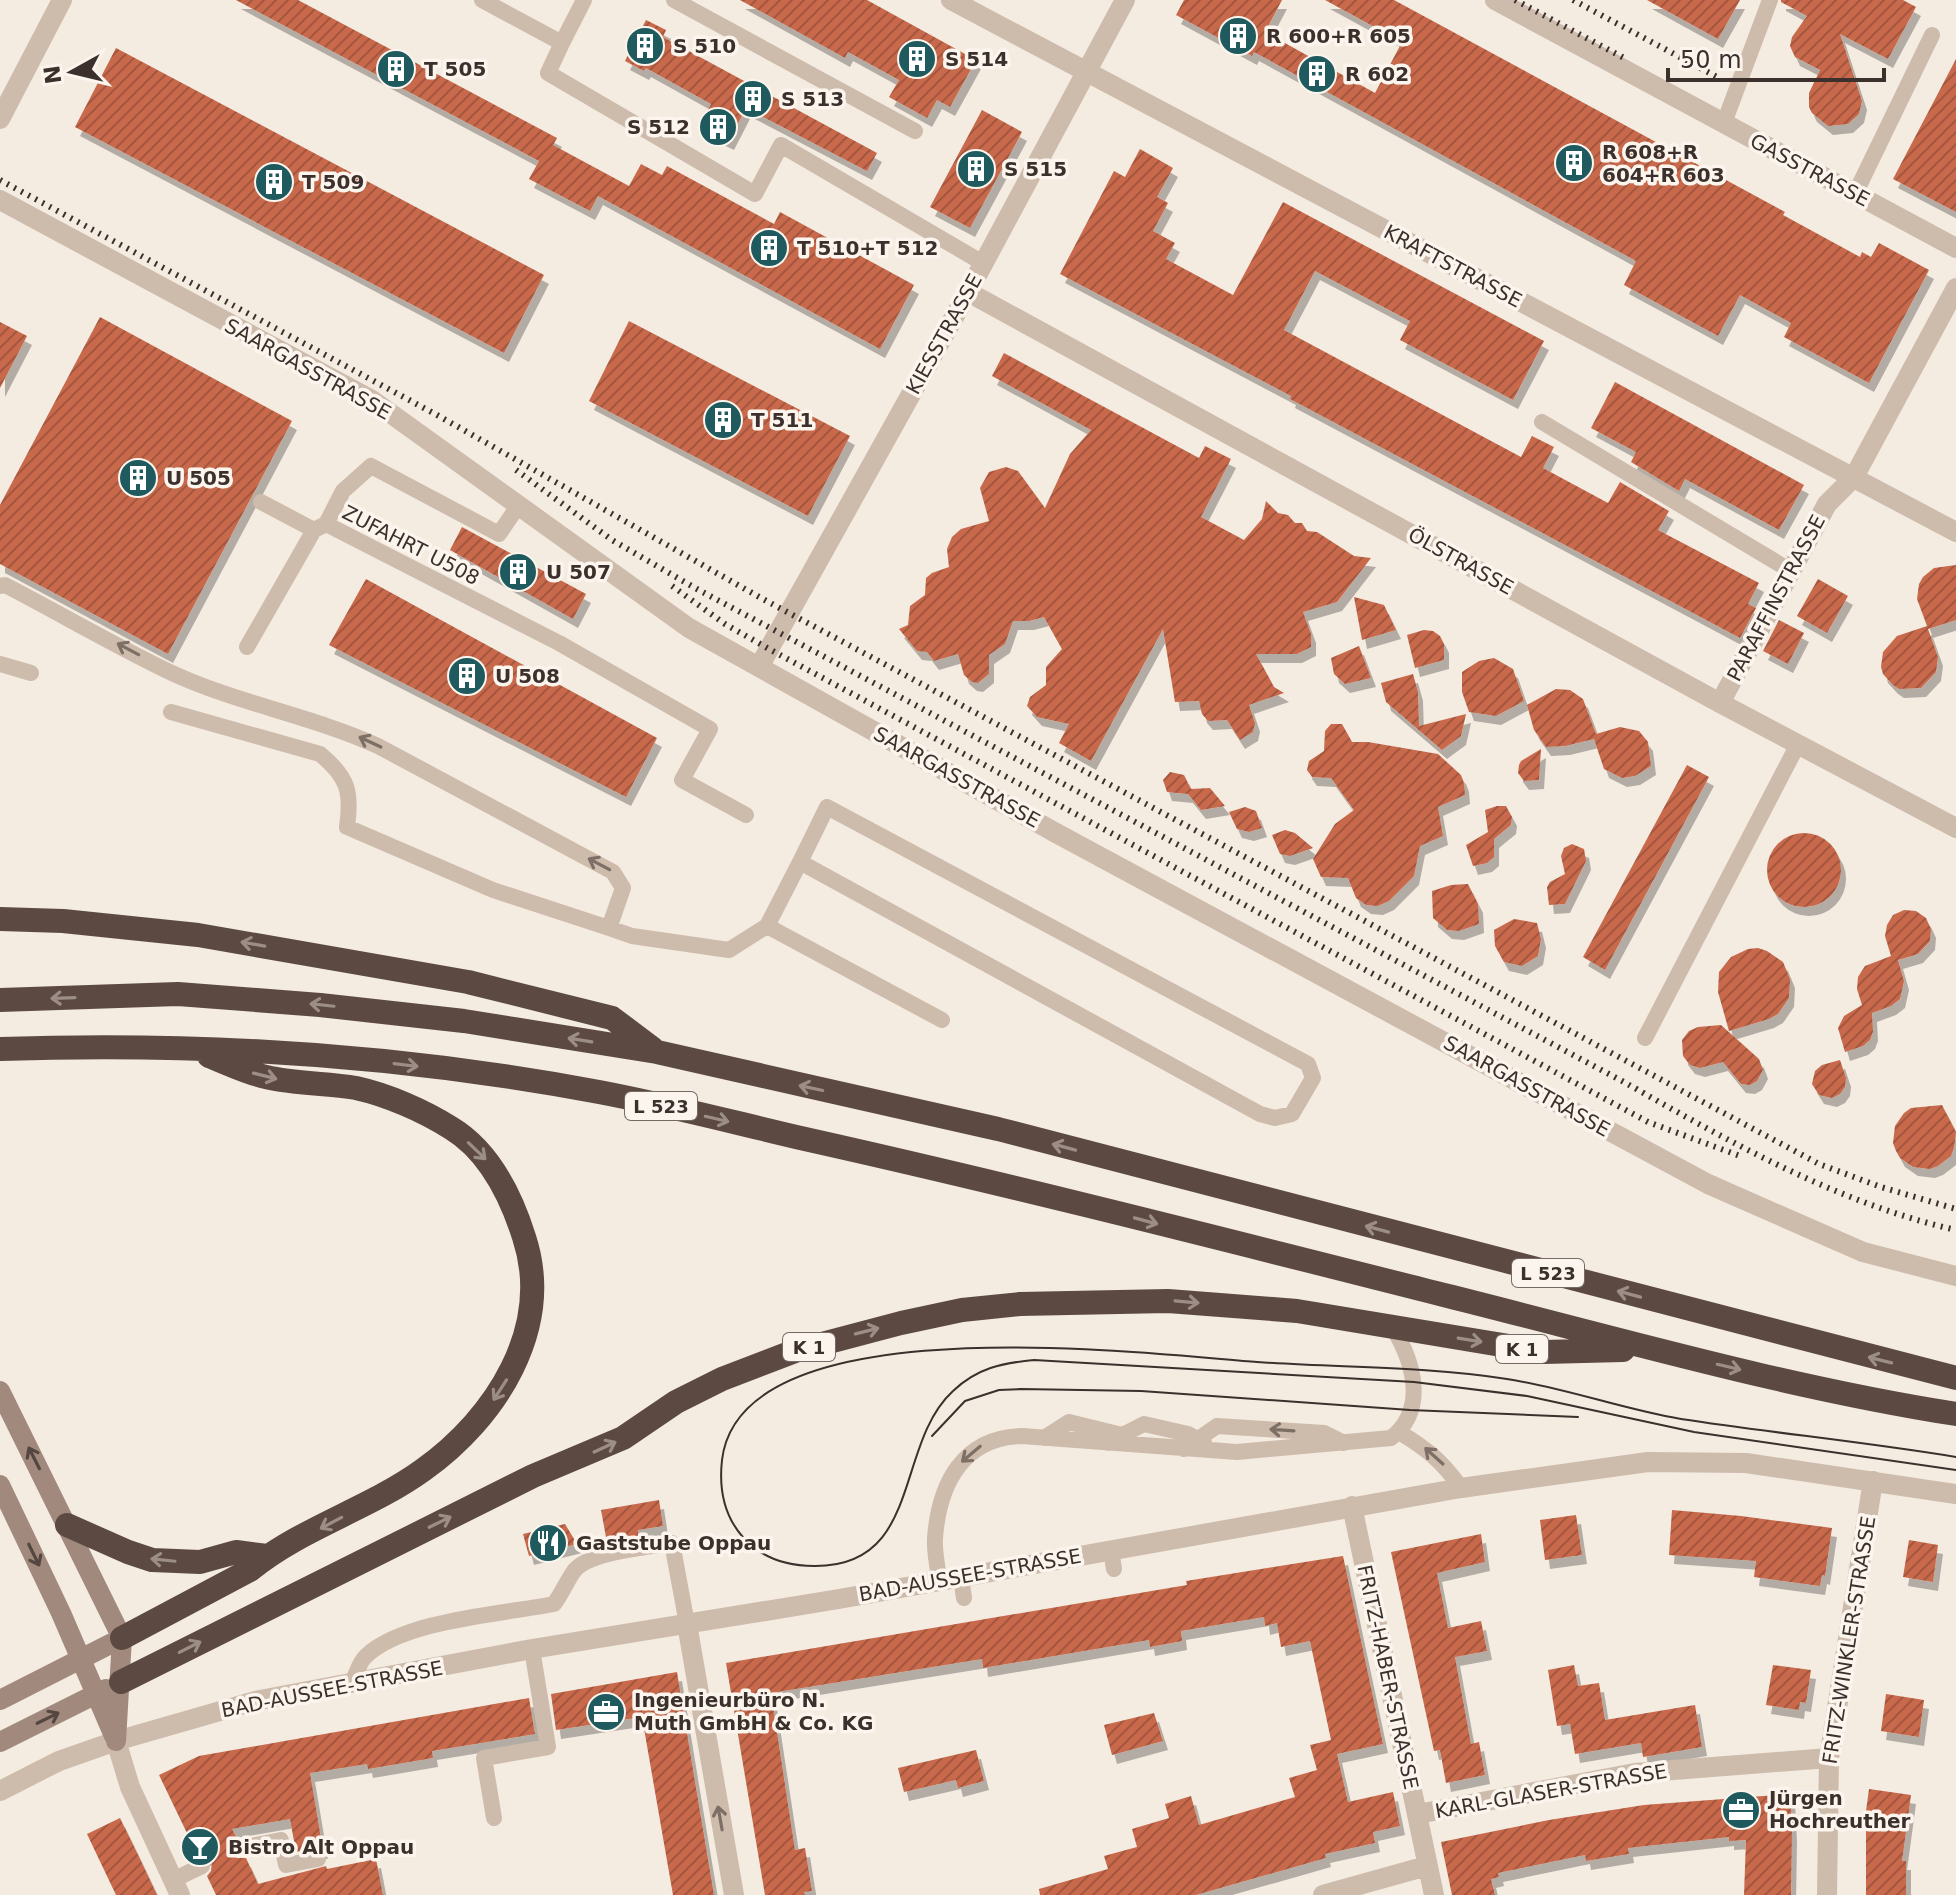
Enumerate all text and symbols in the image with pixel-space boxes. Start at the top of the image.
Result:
building icon: R 600+R 605 [1217,15,1259,57]
place label: R 600+R 605 [1266,24,1411,48]
building icon: S 510 [624,25,666,67]
north arrow [32,32,112,112]
scale bar [1668,32,1884,82]
place label: S 510 [673,34,736,58]
building icon: S 514 [896,38,938,80]
text: 50 m [1680,46,1742,74]
place label: S 514 [945,47,1008,71]
building icon: T 505 [375,48,417,90]
building icon: R 602 [1296,53,1338,95]
place label: T 505 [424,57,486,81]
place label: R 602 [1345,62,1409,86]
text: N [39,64,66,86]
building icon: S 513 [732,78,774,120]
place label: S 513 [781,87,844,111]
building icon: S 512 [697,106,739,148]
place label: S 512 [627,115,690,139]
street label: GASSTRASSE [1746,129,1874,211]
place label: R 608+R 604+R 603 [1602,140,1725,187]
building icon: R 608+R 604+R 603 [1553,142,1595,184]
building icon: S 515 [955,148,997,190]
place label: S 515 [1004,157,1067,181]
building icon: T 509 [253,161,295,203]
place label: T 509 [302,170,364,194]
street label: KRAFTSTRASSE [1380,219,1526,313]
building icon: T 510+T 512 [748,227,790,269]
place label: T 510+T 512 [797,236,938,260]
street label: KIESSTRASSE [901,270,987,398]
street label: SAARGASSTRASSE [221,313,395,425]
building icon: T 511 [702,399,744,441]
place label: T 511 [751,408,813,432]
building icon: U 505 [117,457,159,499]
place label: U 505 [166,466,231,490]
street label: ZUFAHRT U508 [338,500,484,590]
street label: PARAFFINSTRASSE [1722,511,1830,685]
street label: ÖLSTRASSE [1404,522,1518,600]
building icon: U 507 [497,551,539,593]
place label: U 507 [546,560,611,584]
one-way arrow [116,641,140,657]
building icon: U 508 [446,655,488,697]
place label: U 508 [495,664,560,688]
street label: SAARGASSTRASSE [870,721,1044,833]
one-way arrow [358,734,382,749]
one-way arrow [588,856,612,872]
one-way arrow [241,936,266,951]
one-way arrow [50,990,77,1005]
one-way arrow [309,998,336,1013]
street label: SAARGASSTRASSE [1440,1030,1614,1142]
one-way arrow [568,1031,593,1046]
one-way arrow [392,1057,419,1072]
one-way arrow [252,1069,278,1084]
one-way arrow [798,1080,824,1095]
road number: L 523 [625,1092,697,1120]
one-way arrow [704,1112,730,1127]
one-way arrow [1051,1138,1077,1153]
one-way arrow [467,1142,487,1161]
one-way arrow [1132,1214,1158,1229]
one-way arrow [1365,1220,1391,1235]
road number: L 523 [1512,1259,1584,1287]
one-way arrow [1616,1285,1642,1300]
one-way arrow [1173,1295,1200,1310]
one-way arrow [854,1323,880,1338]
road number: K 1 [783,1333,835,1361]
one-way arrow [1457,1334,1482,1349]
road number: K 1 [1496,1335,1548,1363]
one-way arrow [1868,1351,1894,1366]
one-way arrow [1716,1360,1741,1375]
one-way arrow [492,1378,508,1400]
one-way arrow [1269,1422,1296,1437]
one-way arrow [593,1438,617,1453]
one-way arrow [962,1445,982,1463]
one-way arrow [25,1447,41,1471]
one-way arrow [1424,1447,1444,1465]
one-way arrow [428,1514,452,1530]
street label: FRITZ-WINKLER-STRASSE [1818,1514,1880,1766]
one-way arrow [319,1515,343,1531]
restaurant icon: Gaststube Oppau [527,1522,569,1564]
place label: Gaststube Oppau [576,1531,771,1555]
one-way arrow [27,1543,42,1567]
street label: BAD-AUSSEE-STRASSE [857,1544,1083,1606]
one-way arrow [150,1553,177,1568]
street label: FRITZ-HABER-STRASSE [1352,1562,1424,1792]
one-way arrow [178,1639,202,1655]
street label: BAD-AUSSEE-STRASSE [219,1656,445,1722]
place label: Ingenieurbüro N. Muth GmbH & Co. KG [634,1688,873,1735]
office icon: Ingenieurbüro N. Muth GmbH & Co. KG [585,1691,627,1733]
one-way arrow [36,1710,60,1725]
street label: KARL-GLASER-STRASSE [1433,1759,1669,1823]
place label: Jürgen Hochreuther [1767,1786,1911,1833]
office icon: Jürgen Hochreuther [1720,1789,1762,1831]
one-way arrow [712,1806,727,1831]
bar icon: Bistro Alt Oppau [179,1826,221,1868]
place label: Bistro Alt Oppau [228,1835,414,1859]

